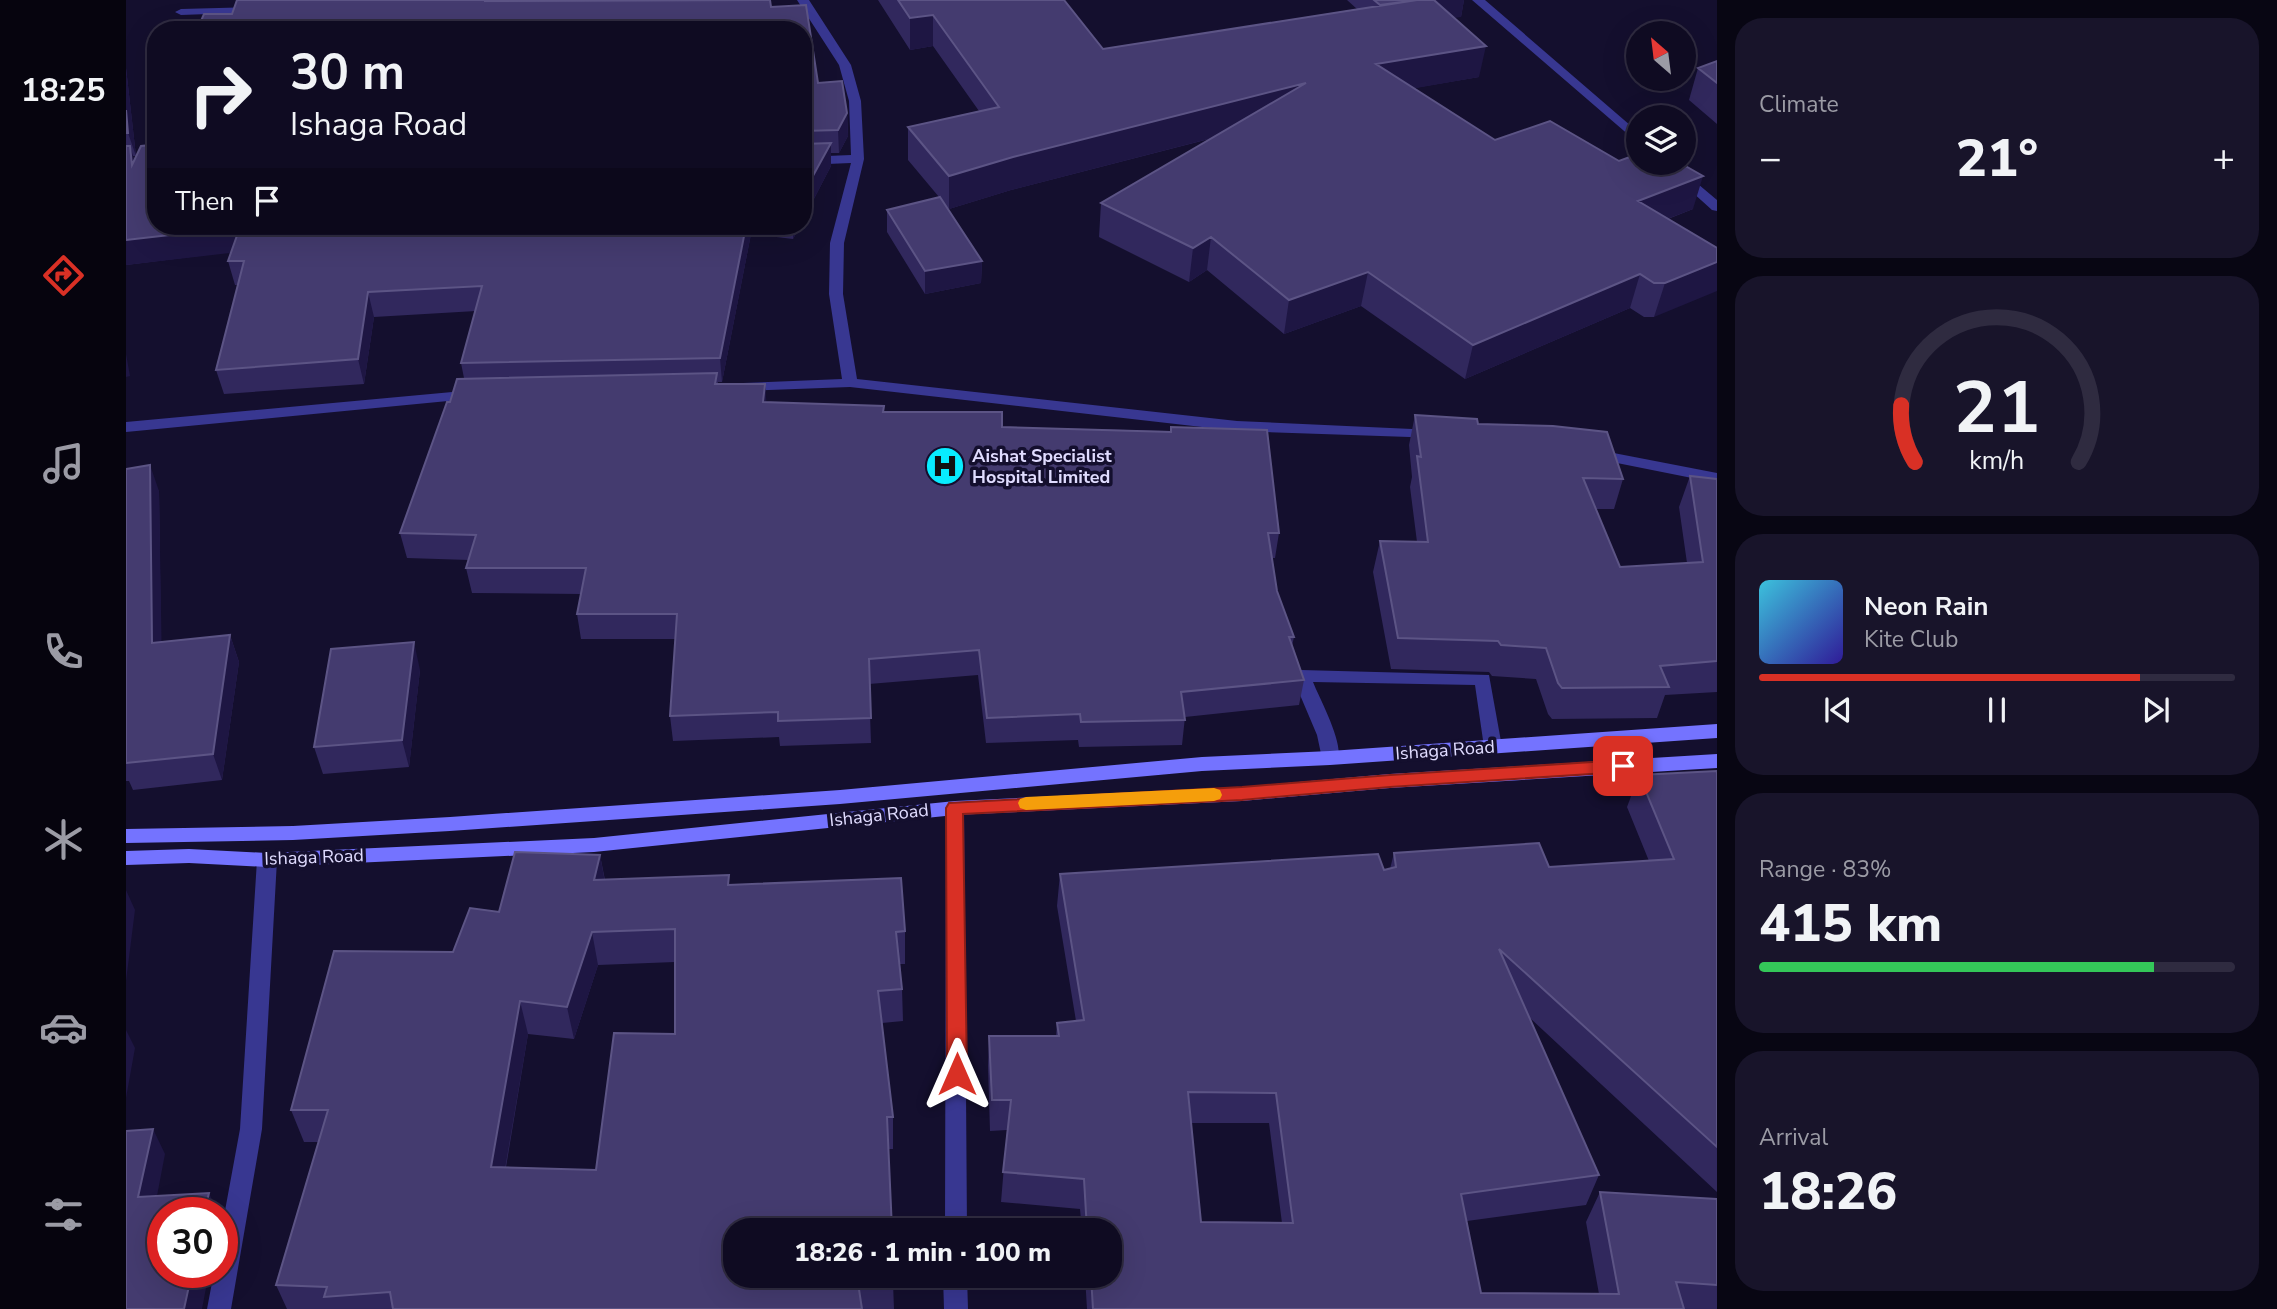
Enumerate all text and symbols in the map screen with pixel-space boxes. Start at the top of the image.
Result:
north arrow [1626,21,1696,91]
map controls [1626,21,1696,175]
text: 30 m [290,39,405,106]
icon: right [175,49,266,140]
text: 18:25 [21,69,105,112]
text: Climate [1759,89,1839,120]
text: Ishaga Road [290,103,467,146]
button: layers [1626,105,1696,175]
text: 21° [1956,123,2038,194]
text: − [1759,133,1782,184]
text: + [2212,133,2235,184]
icon: arrive [248,182,286,220]
text: Then [175,184,234,219]
icon: directions [39,251,88,300]
text: 21 [1953,359,2041,459]
icon: music [39,439,88,488]
place label: Aishat Specialist Hospital Limited [972,444,1112,489]
text: km/h [1969,444,2025,478]
hospital icon: Aishat Specialist Hospital Limited [924,445,966,487]
text: Neon Rain [1864,589,1989,624]
text: Kite Club [1864,624,1958,655]
icon: phone [39,627,88,676]
icon: previous [1819,691,1857,729]
icon: pause [1978,691,2016,729]
icon: next [2137,691,2175,729]
street label: Ishaga Road [1394,735,1496,765]
pin [1593,736,1653,796]
icon: arrive [1604,747,1642,785]
street label: Ishaga Road [828,798,930,832]
icon: climate [39,815,88,864]
street label: Ishaga Road [264,843,364,871]
text: Range · 83% [1759,854,1891,885]
text: 415 km [1759,888,1942,959]
icon: car [39,1003,88,1052]
position arrow [920,1037,994,1111]
text: Arrival [1759,1122,1828,1153]
text: 18:26 [1759,1156,1897,1227]
icon: filters [39,1190,88,1239]
speed limit sign: 30 [147,1197,238,1288]
text: 18:26 · 1 min · 100 m [794,1235,1051,1270]

